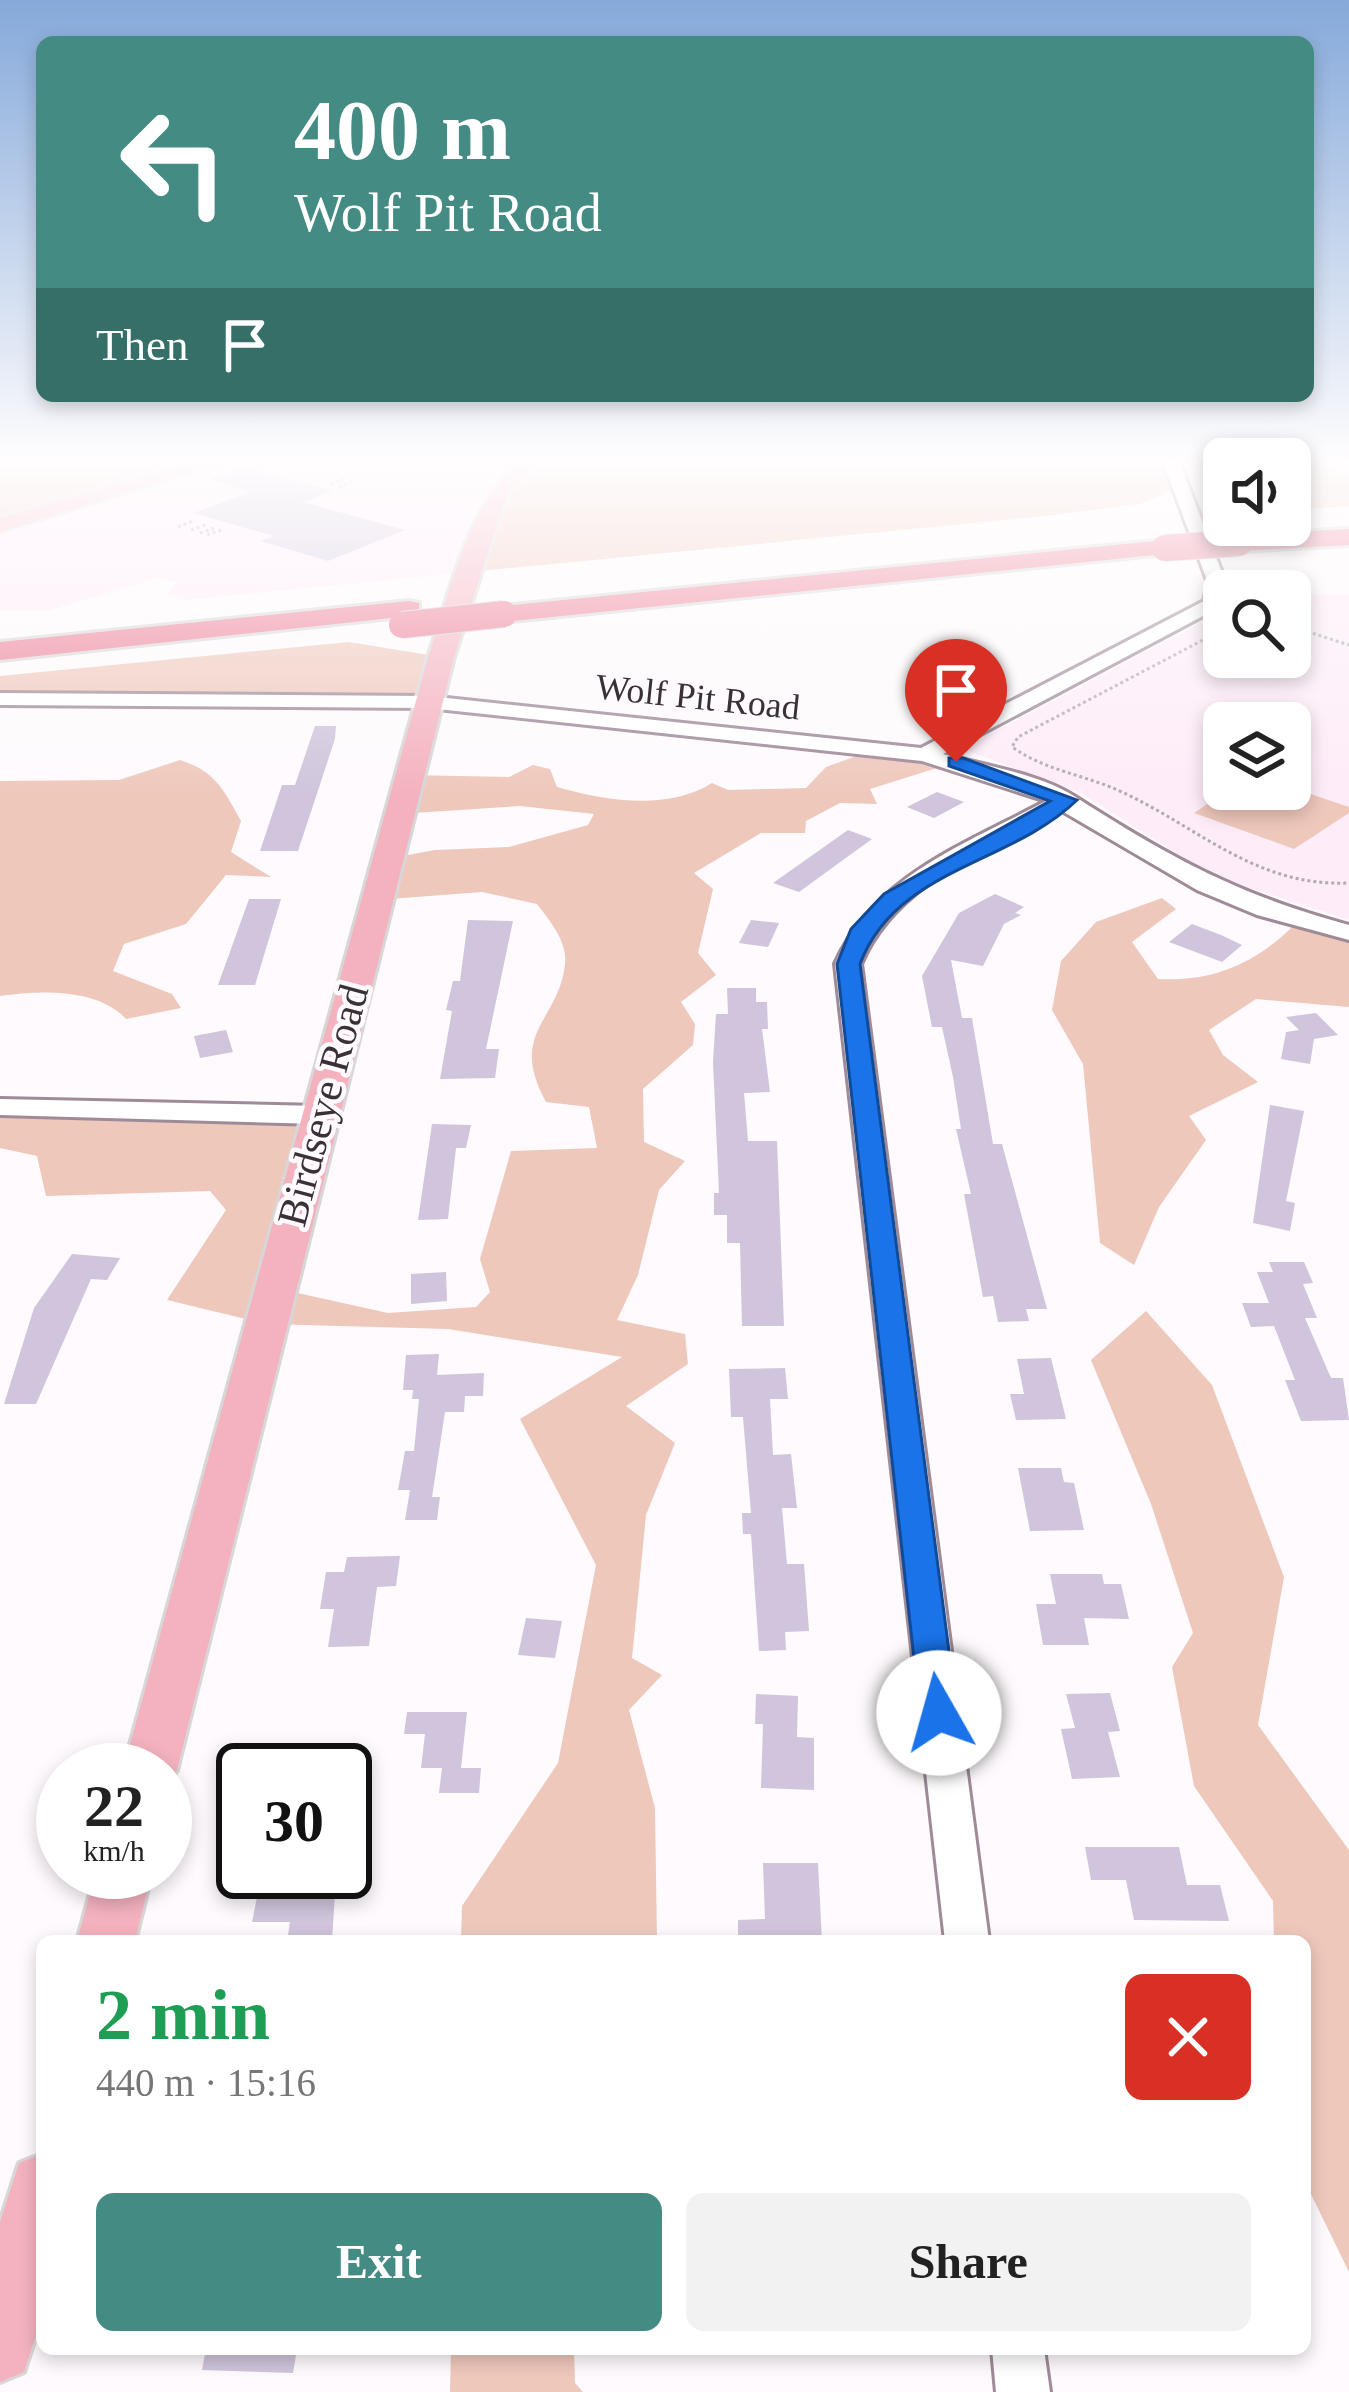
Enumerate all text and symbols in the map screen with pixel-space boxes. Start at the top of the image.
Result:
icon: left [96,84,252,240]
text: 400 m [294,84,511,177]
text: Wolf Pit Road [294,183,602,243]
icon: arrive [212,312,278,378]
text: Then [96,320,188,370]
map controls [1203,438,1311,810]
button: sound [1203,438,1311,546]
button: search [1203,570,1311,678]
pin [905,639,1007,762]
icon: arrive [923,657,989,723]
street label: Wolf Pit Road [594,666,802,728]
button: layers [1203,702,1311,810]
street label: Birdseye Road [269,979,377,1231]
position arrow [876,1650,1002,1776]
speed limit sign: 30 [216,1743,372,1899]
text: 22 [84,1773,144,1839]
text: km/h [83,1834,145,1867]
button: close [1125,1974,1251,2100]
text: 2 min [96,1975,270,2055]
text: 440 m · 15:16 [96,2061,316,2104]
button: Exit [96,2193,662,2331]
button: Share [686,2193,1251,2331]

